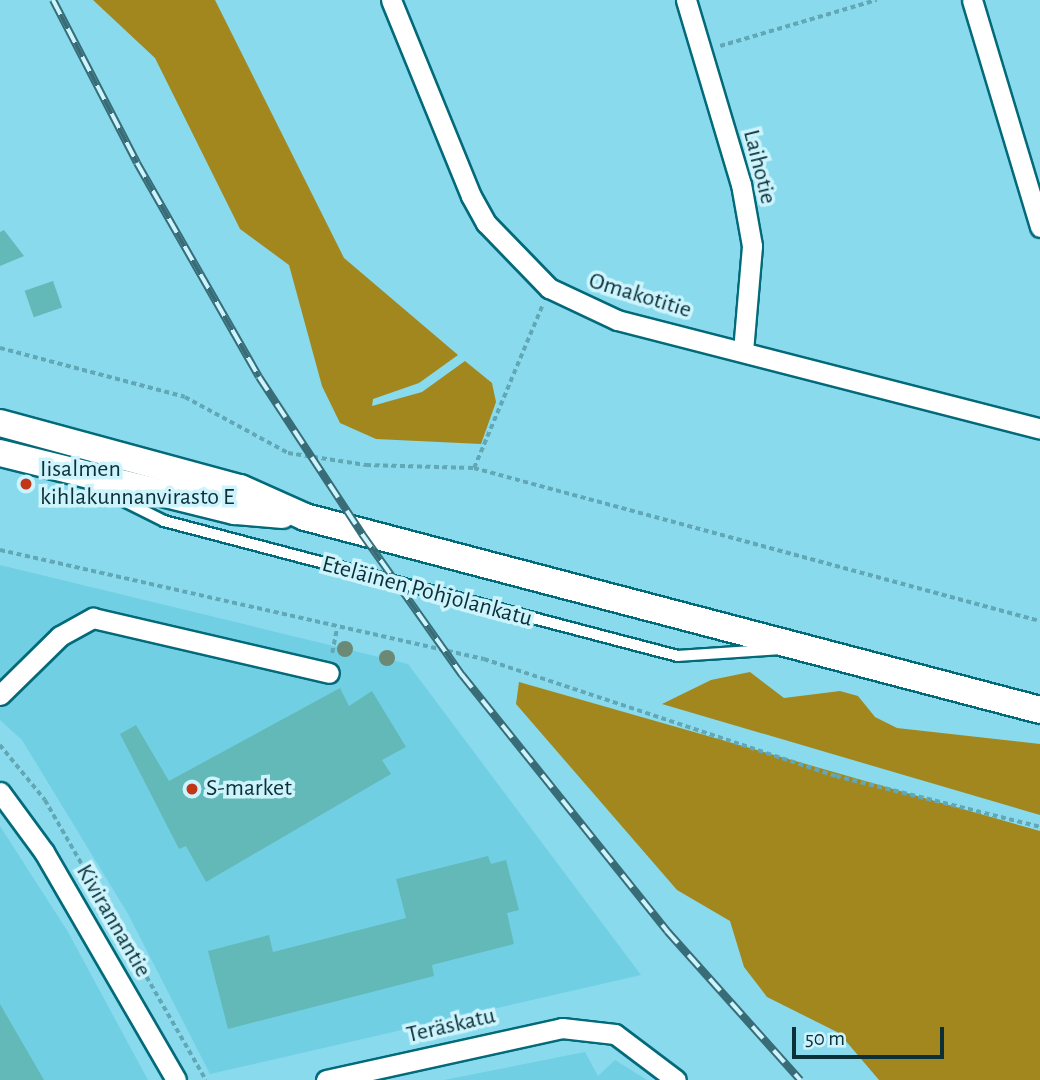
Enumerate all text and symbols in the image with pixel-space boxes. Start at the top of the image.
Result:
street label: Laihotie [736,127,782,207]
street label: Omakotitie [585,267,695,325]
place label: Iisalmen kihlakunnanvirasto E [40,456,235,512]
marker: Iisalmen kihlakunnanvirasto E [18,476,34,492]
street label: Eteläinen Pohjolankatu [319,550,535,634]
place label: S-market [206,775,292,803]
marker: S-market [184,781,200,797]
street label: Kivirannantie [69,859,157,983]
street label: Teräskatu [404,1002,498,1050]
scale bar [795,1014,947,1058]
text: 50 m [805,1028,845,1049]

